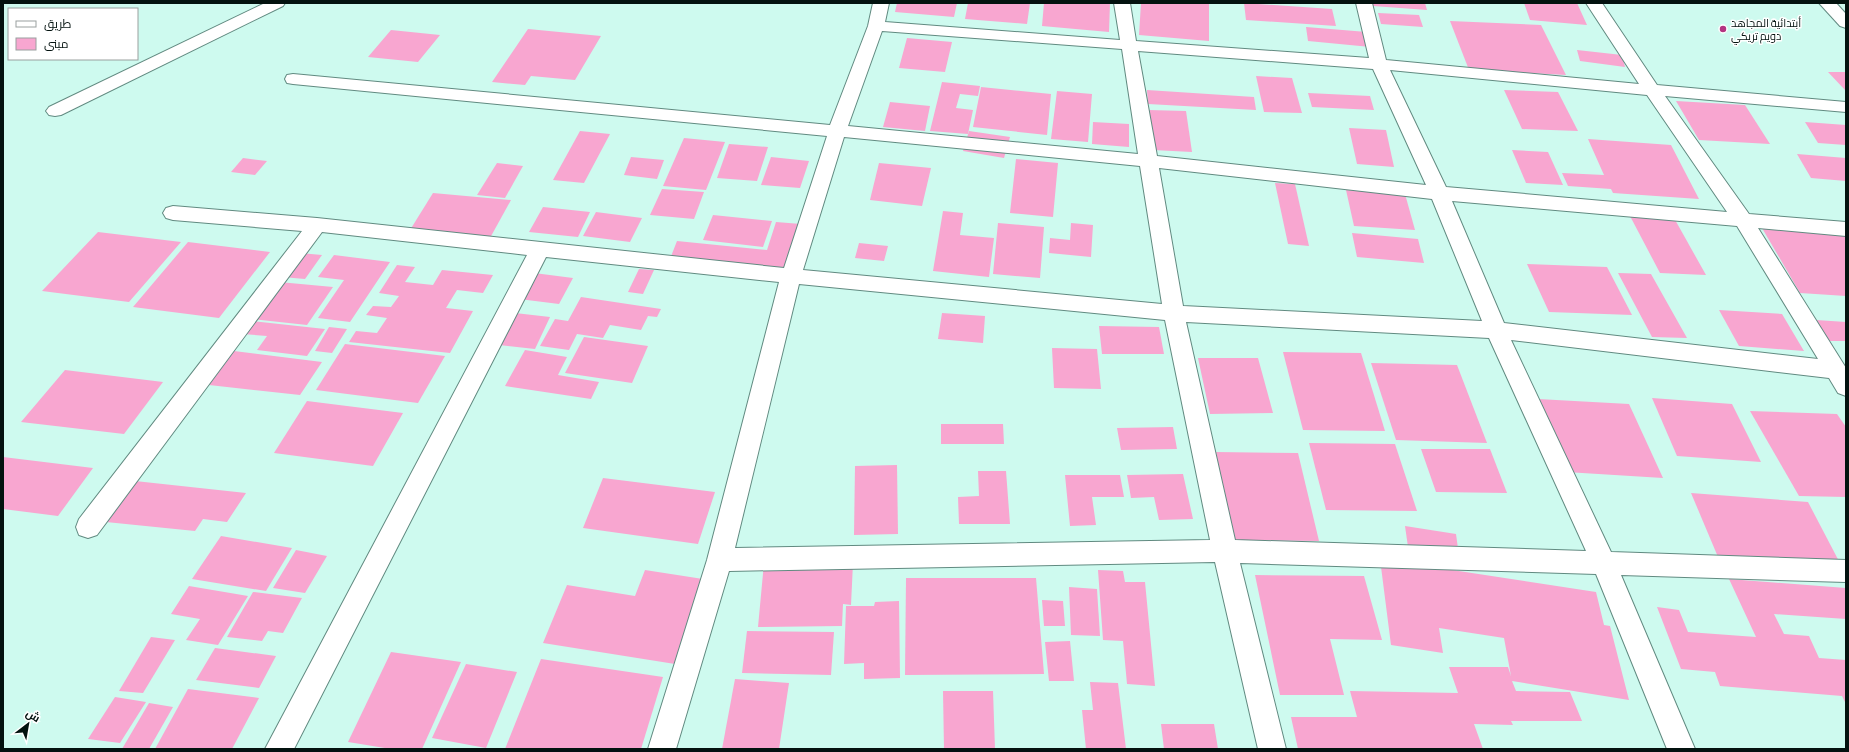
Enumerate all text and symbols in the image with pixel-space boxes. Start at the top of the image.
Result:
legend [8,8,138,60]
place label: أبتدائية المجاهد دويم تريكي [1731,16,1801,45]
text: طريق [44,17,72,32]
marker: أبتدائية المجاهد دويم تريكي [1718,24,1728,34]
text: مبنى [44,37,69,52]
north arrow [8,704,48,744]
text: ش [23,707,42,725]

